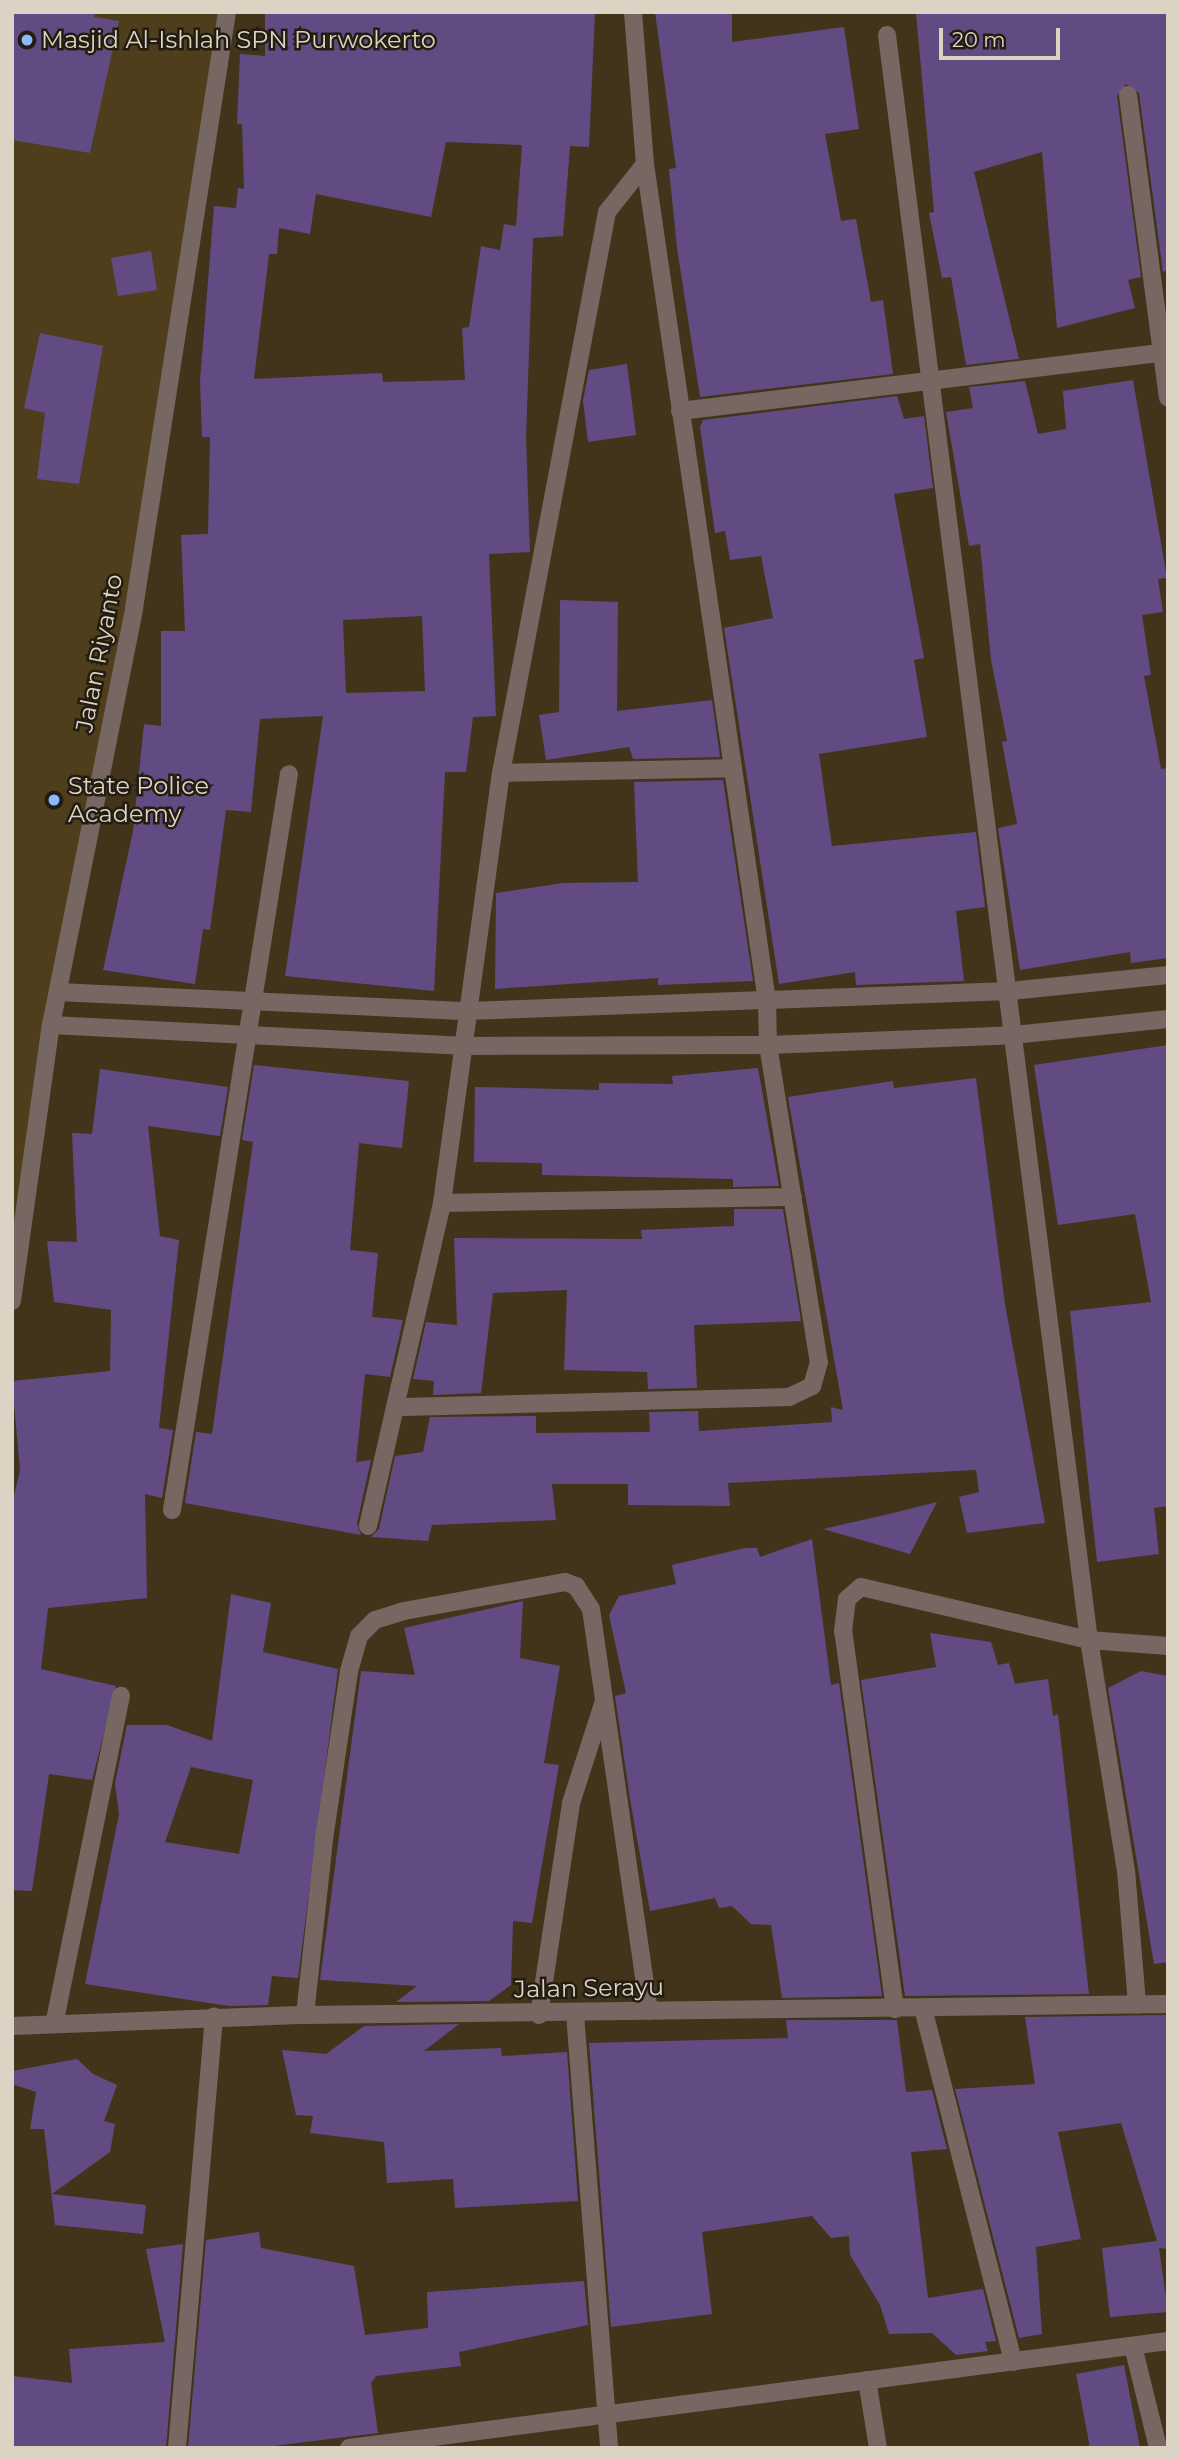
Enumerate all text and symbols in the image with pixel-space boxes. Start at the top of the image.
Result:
scale bar [942,14,1063,58]
place label: Masjid Al-Ishlah SPN Purwokerto [41,26,436,54]
text: 20 m [952,27,1006,52]
marker: Masjid Al-Ishlah SPN Purwokerto [19,32,35,48]
street label: Jalan Riyanto [70,572,128,734]
place label: State Police Academy [68,772,209,828]
marker: State Police Academy [46,792,62,808]
street label: Jalan Serayu [514,1972,664,2004]

